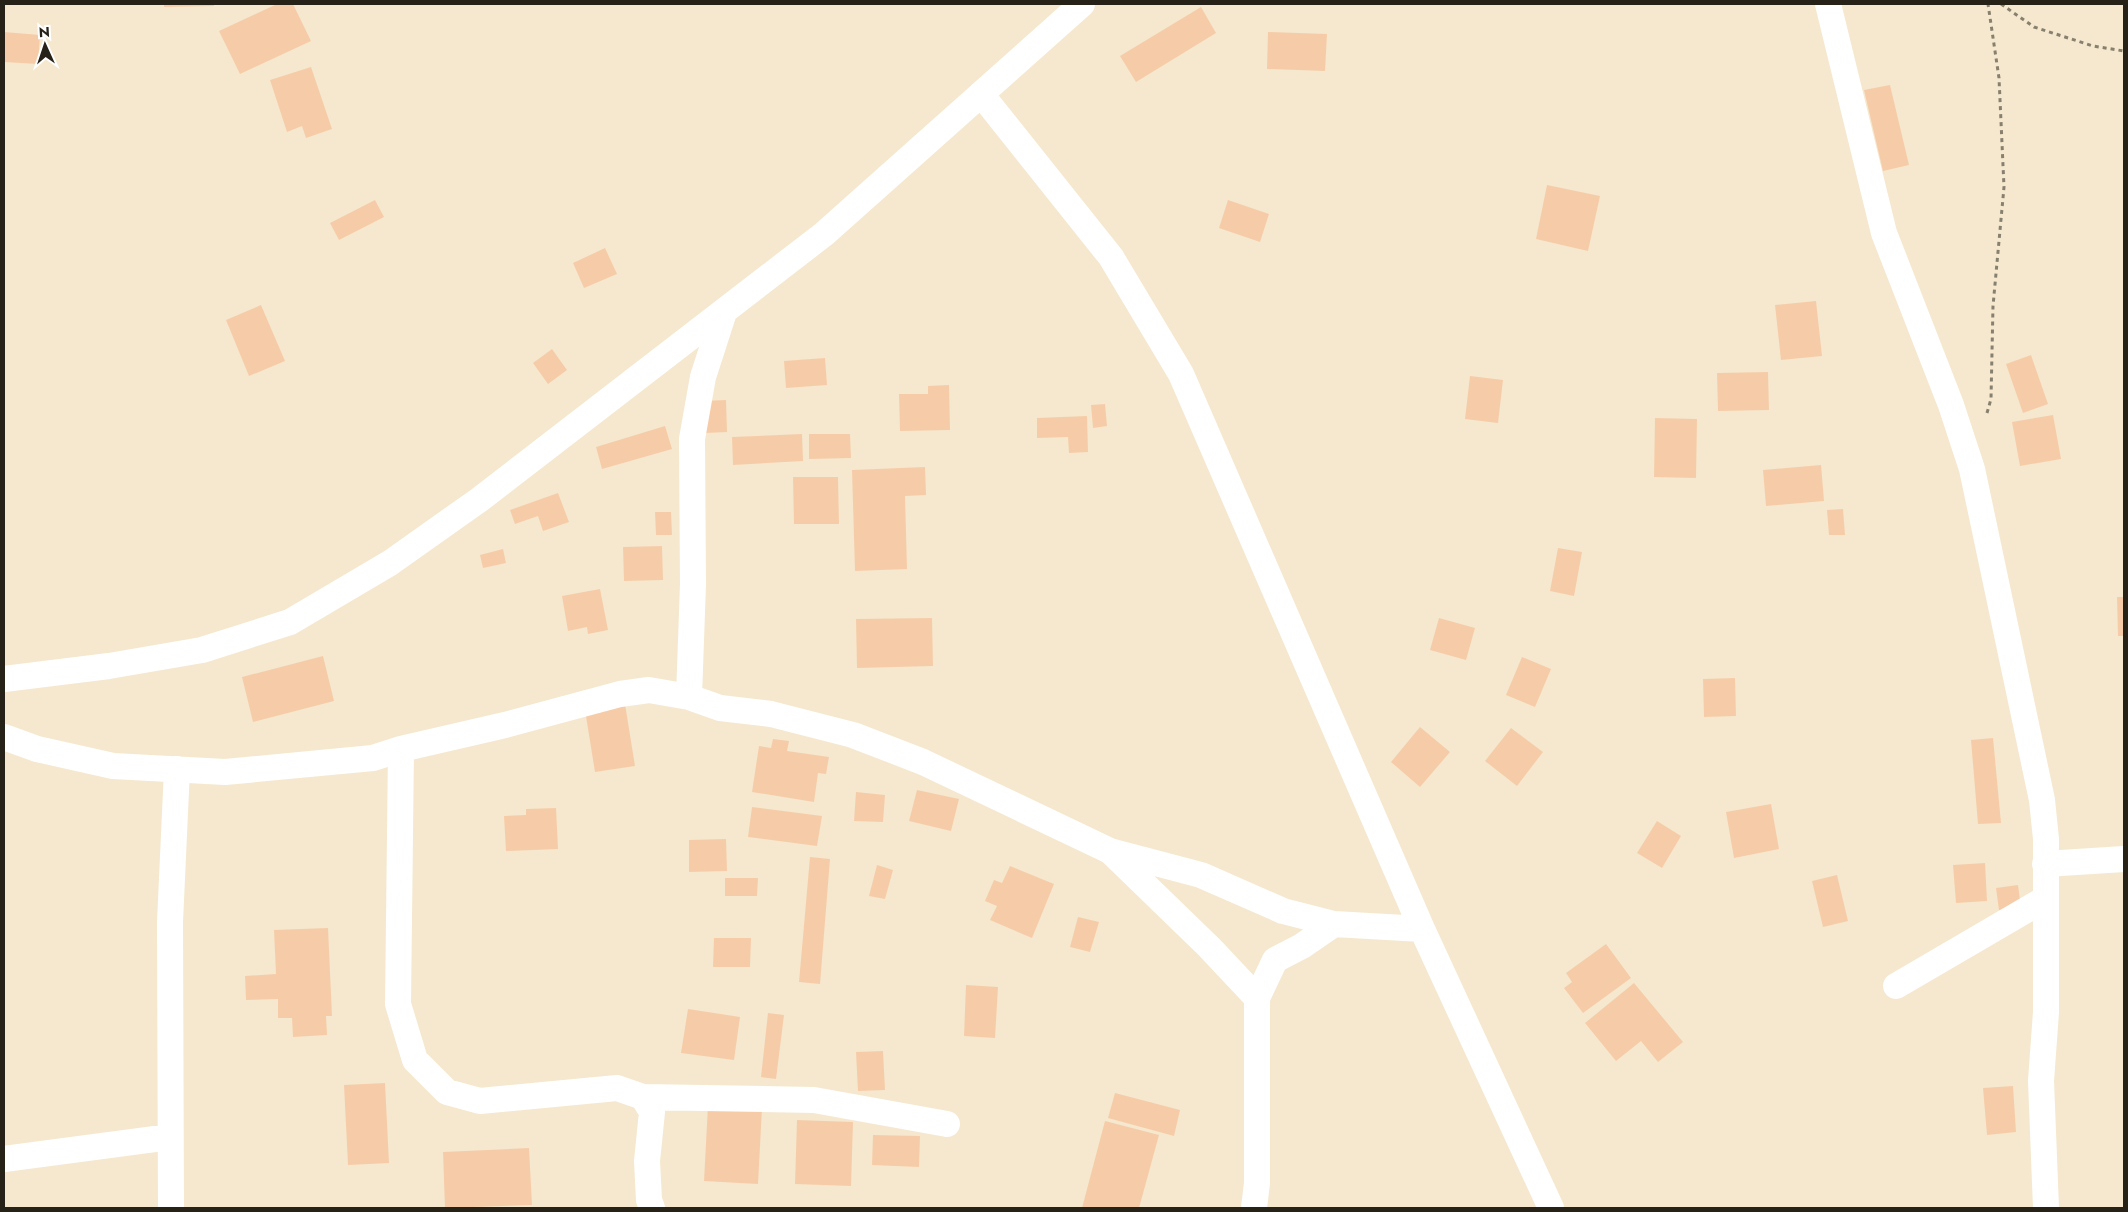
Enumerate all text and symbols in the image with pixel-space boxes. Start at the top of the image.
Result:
north arrow [20,20,70,70]
text: N [38,22,50,42]

